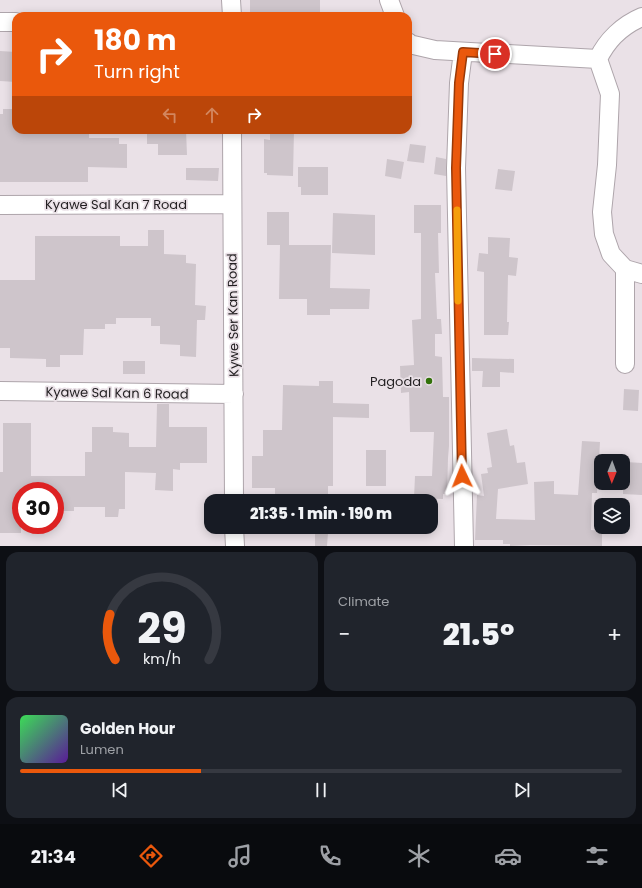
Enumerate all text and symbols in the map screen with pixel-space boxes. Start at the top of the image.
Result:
text: 180 m [94,21,177,60]
icon: right [28,28,80,80]
pin [478,37,512,71]
icon: arrive [484,43,506,65]
text: Turn right [94,59,180,84]
icon: left [159,104,181,126]
icon: ahead [201,104,223,126]
icon: right [243,104,265,126]
street label: Kyawe Sal Kan 7 Road [45,195,187,214]
street label: Kywe Ser Kan Road [222,253,244,377]
place label: Pagoda [370,372,421,391]
marker: Pagoda [424,376,434,386]
street label: Kyawe Sal Kan 6 Road [45,382,189,404]
north arrow [594,454,630,490]
map controls [594,454,630,534]
position arrow [441,455,483,497]
speed limit sign: 30 [12,482,64,534]
button: layers [594,498,630,534]
text: 21:35 · 1 min · 190 m [250,503,392,524]
text: Climate [338,592,389,611]
text: 29 [137,598,187,657]
text: 21.5° [443,613,514,656]
text: − [338,619,350,650]
text: + [607,619,622,650]
text: km/h [143,648,181,668]
text: Golden Hour [80,718,175,739]
text: Lumen [80,740,124,759]
icon: previous [109,779,131,801]
icon: pause [310,779,332,801]
icon: next [511,779,533,801]
icon: directions [137,842,165,870]
icon: music [226,842,254,870]
icon: phone [316,842,344,870]
icon: climate [405,842,433,870]
icon: car [494,842,522,870]
icon: filters [583,842,611,870]
text: 21:34 [31,844,76,869]

